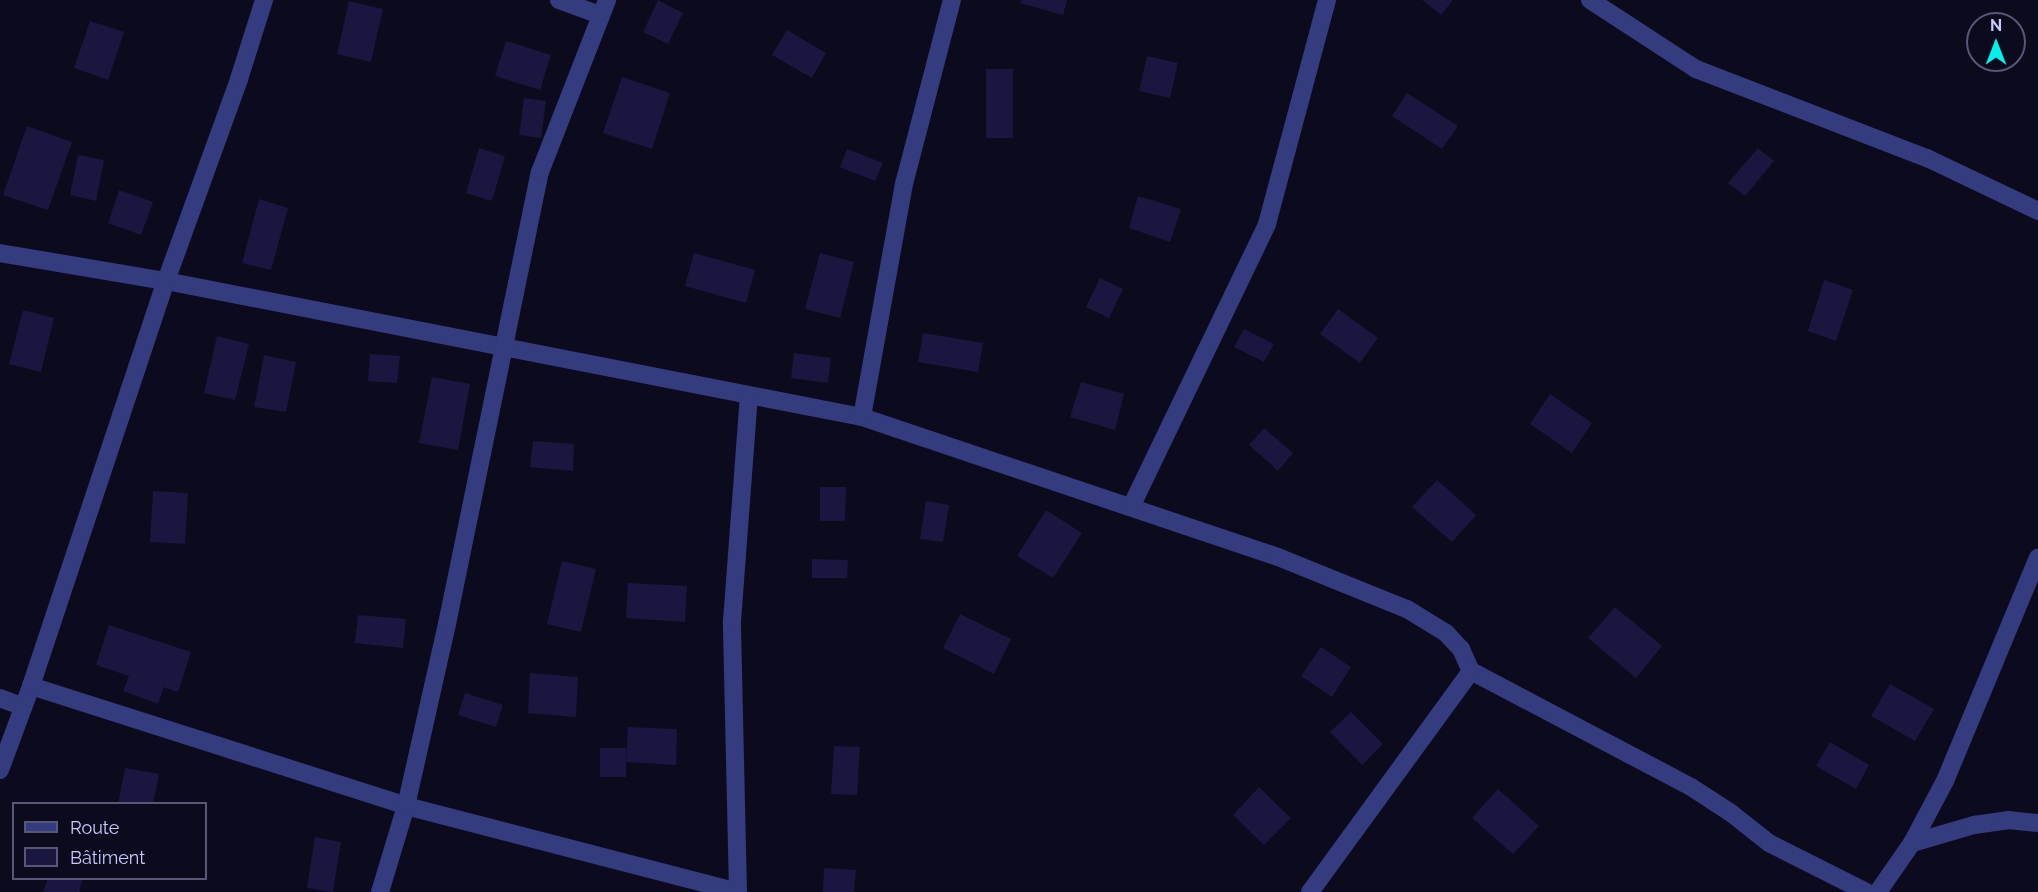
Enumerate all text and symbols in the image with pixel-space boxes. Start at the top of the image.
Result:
north arrow [1966,12,2026,72]
text: N [1990,16,2002,35]
legend [12,802,207,880]
text: Route [70,817,119,838]
text: Bâtiment [70,847,145,868]

